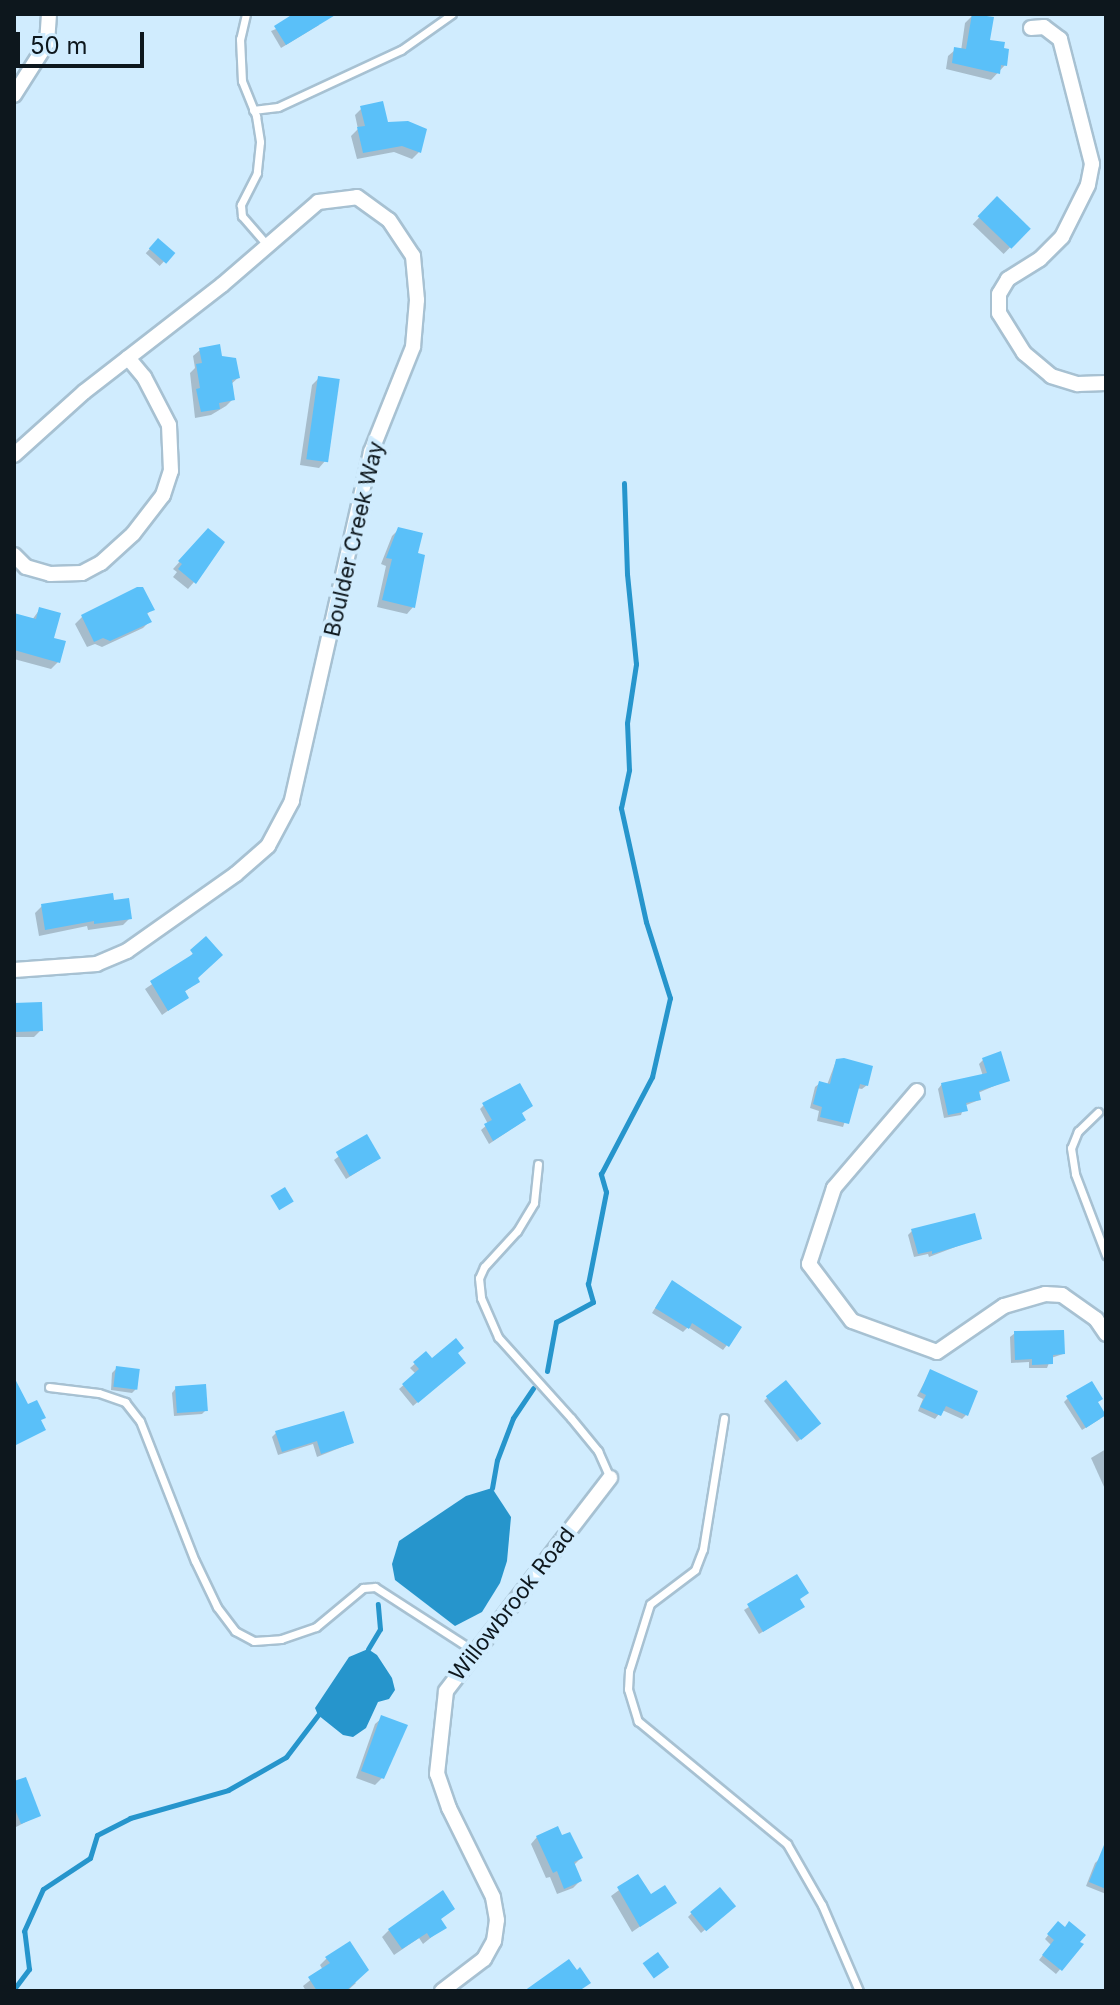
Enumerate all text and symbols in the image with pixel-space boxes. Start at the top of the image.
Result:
scale bar [20,16,148,66]
text: 50 m [30,31,88,60]
street label: Boulder Creek Way [319,439,389,639]
street label: Willowbrook Road [444,1522,580,1686]

